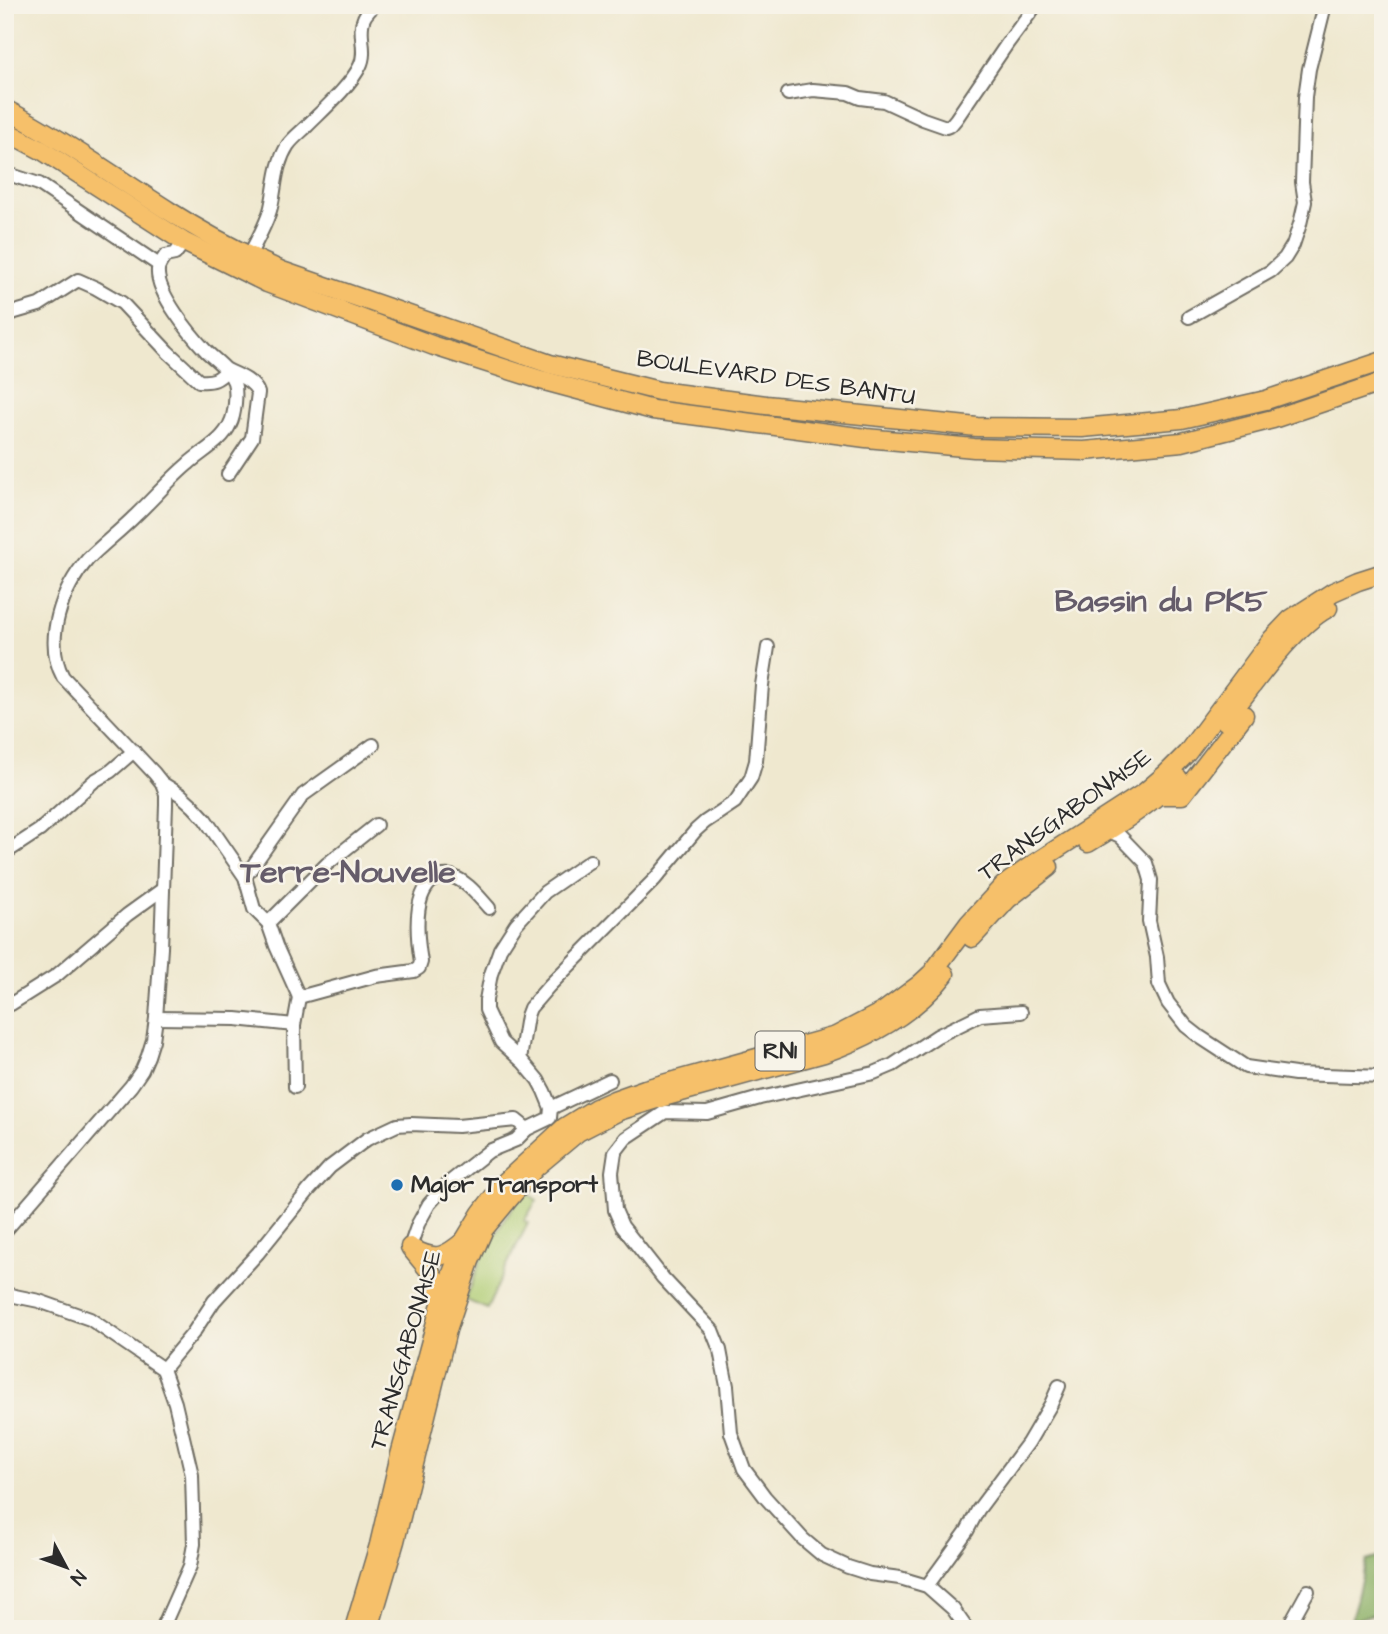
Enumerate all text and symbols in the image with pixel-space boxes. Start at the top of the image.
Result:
street label: BOULEVARD DES BANTU [635,342,917,414]
district label: Bassin du PK5 [1055,579,1268,624]
street label: TRANSGABONAISE [971,740,1159,890]
district label: Terre-Nouvelle [239,850,456,895]
road number: RN1 [756,1032,804,1070]
place label: Major Transport [411,1168,598,1202]
marker: Major Transport [389,1177,405,1193]
street label: TRANSGABONAISE [361,1246,451,1454]
north arrow [32,1532,102,1602]
text: N [64,1564,92,1591]

